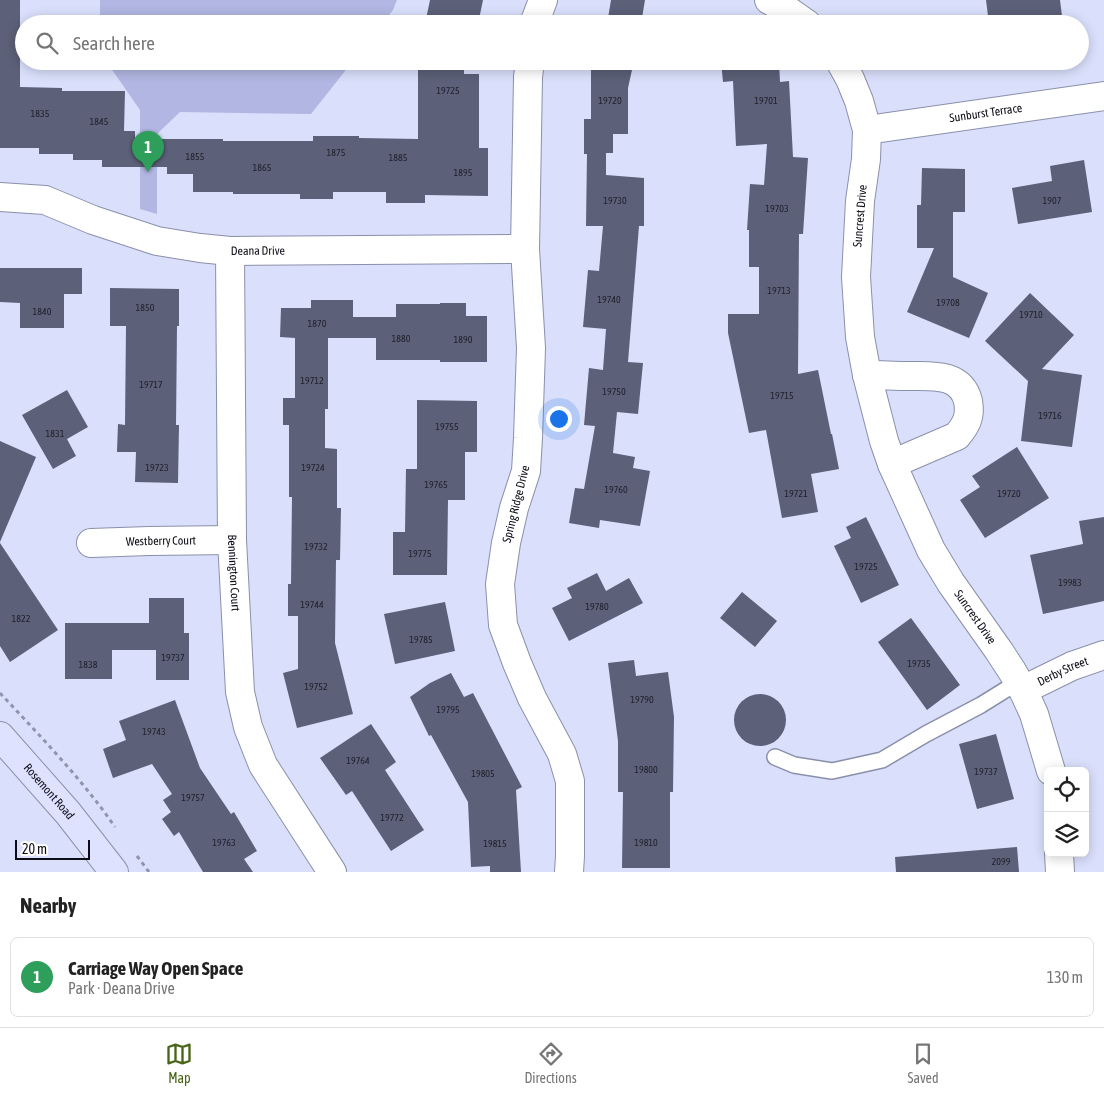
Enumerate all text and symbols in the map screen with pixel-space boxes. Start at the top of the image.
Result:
search box [15,15,1089,70]
icon: search [33,29,61,57]
text: Search here [73,32,155,54]
house number: 19725 [436,85,460,96]
house number: 19720 [598,95,622,106]
house number: 19701 [754,95,778,106]
street label: Sunburst Terrace [948,101,1023,125]
house number: 1835 [31,108,50,119]
house number: 1845 [90,116,109,127]
pin: 1 [132,131,164,172]
house number: 1875 [327,147,346,158]
house number: 1855 [186,151,205,162]
house number: 1885 [389,152,408,163]
house number: 1865 [253,162,272,173]
house number: 1895 [454,167,473,178]
street label: Suncrest Drive [850,184,870,248]
house number: 19730 [603,195,627,206]
house number: 1907 [1043,195,1062,206]
house number: 19703 [765,203,789,214]
street label: Deana Drive [231,244,285,258]
house number: 19713 [767,285,791,296]
house number: 19740 [597,294,621,305]
house number: 19708 [936,297,960,308]
house number: 1850 [136,302,155,313]
house number: 1840 [33,306,52,317]
house number: 19710 [1019,309,1043,320]
house number: 1870 [308,318,327,329]
house number: 1880 [392,333,411,344]
house number: 1890 [454,334,473,345]
house number: 19712 [300,375,324,386]
house number: 19717 [139,379,163,390]
house number: 19750 [602,386,626,397]
house number: 19715 [770,390,794,401]
your location [546,406,572,432]
house number: 19716 [1038,410,1062,421]
house number: 19755 [435,421,459,432]
house number: 1831 [46,428,65,439]
house number: 19723 [145,462,169,473]
house number: 19724 [301,462,325,473]
street label: Spring Ridge Drive [500,464,532,544]
house number: 19765 [424,479,448,490]
house number: 19760 [604,484,628,495]
house number: 19721 [784,488,808,499]
house number: 19720 [997,488,1021,499]
street label: Westberry Court [126,533,197,549]
street label: Bennington Court [225,535,243,612]
house number: 19732 [304,541,328,552]
house number: 19775 [408,548,432,559]
house number: 19725 [854,561,878,572]
house number: 19983 [1058,577,1082,588]
street label: Suncrest Drive [951,587,999,647]
house number: 19744 [300,599,324,610]
house number: 19780 [585,601,609,612]
house number: 1822 [12,613,31,624]
house number: 19785 [409,634,433,645]
house number: 19737 [161,652,185,663]
street label: Derby Street [1035,654,1090,689]
house number: 19735 [907,658,931,669]
house number: 1838 [79,659,98,670]
house number: 19752 [304,681,328,692]
house number: 19790 [630,694,654,705]
house number: 19795 [436,704,460,715]
house number: 19743 [142,726,166,737]
house number: 19764 [346,755,370,766]
street label: Rosemont Road [21,761,77,822]
house number: 19800 [634,764,658,775]
house number: 19737 [974,766,998,777]
map controls [1044,767,1089,857]
button: locate [1044,767,1089,812]
house number: 19805 [471,768,495,779]
house number: 19757 [181,792,205,803]
house number: 19772 [380,812,404,823]
button: layers [1044,812,1089,857]
scale bar [15,837,90,860]
house number: 19763 [212,837,236,848]
house number: 19810 [634,837,658,848]
house number: 19815 [483,838,507,849]
text: 20 m [22,841,47,857]
house number: 2099 [992,856,1011,867]
text: Nearby [20,893,76,917]
text: Carriage Way Open Space [68,957,243,979]
text: 1 [33,968,41,986]
text: 130 m [1047,968,1083,986]
text: Park · Deana Drive [68,979,175,997]
tab: Map [165,1040,193,1086]
tab: Directions [524,1040,577,1086]
tab: Saved [908,1040,939,1086]

